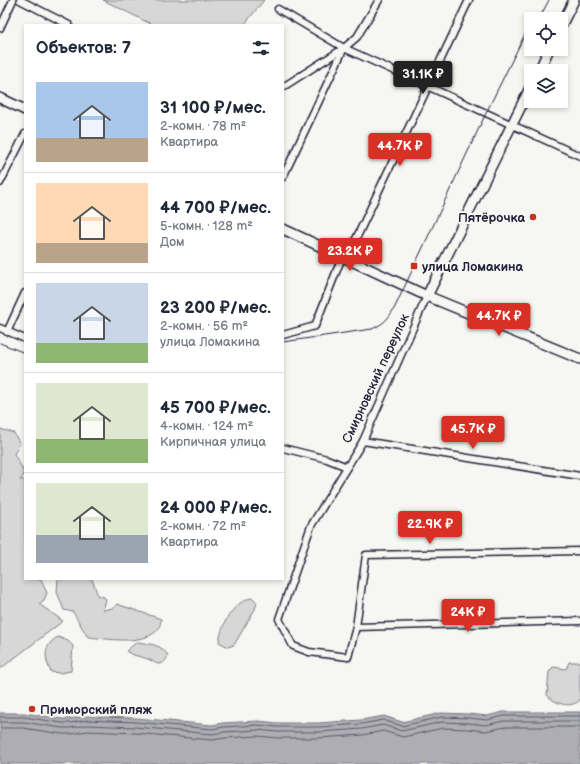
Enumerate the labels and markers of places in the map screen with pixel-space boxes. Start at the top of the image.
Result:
pin: 31.1K ₽ [386,61,460,95]
pin: 44.7K ₽ [363,133,437,167]
place label: Пятёрочка [458,210,525,226]
marker: Пятёрочка [528,212,538,222]
pin: 23.2K ₽ [313,238,387,272]
place label: улица Ломакина [422,259,523,275]
marker: улица Ломакина [409,261,419,271]
pin: 44.7K ₽ [462,303,536,337]
pin: 45.7K ₽ [436,416,510,450]
pin: 22.9K ₽ [393,511,467,545]
pin: 24K ₽ [440,599,496,633]
place label: Приморский пляж [40,702,153,718]
marker: Приморский пляж [27,704,37,714]

